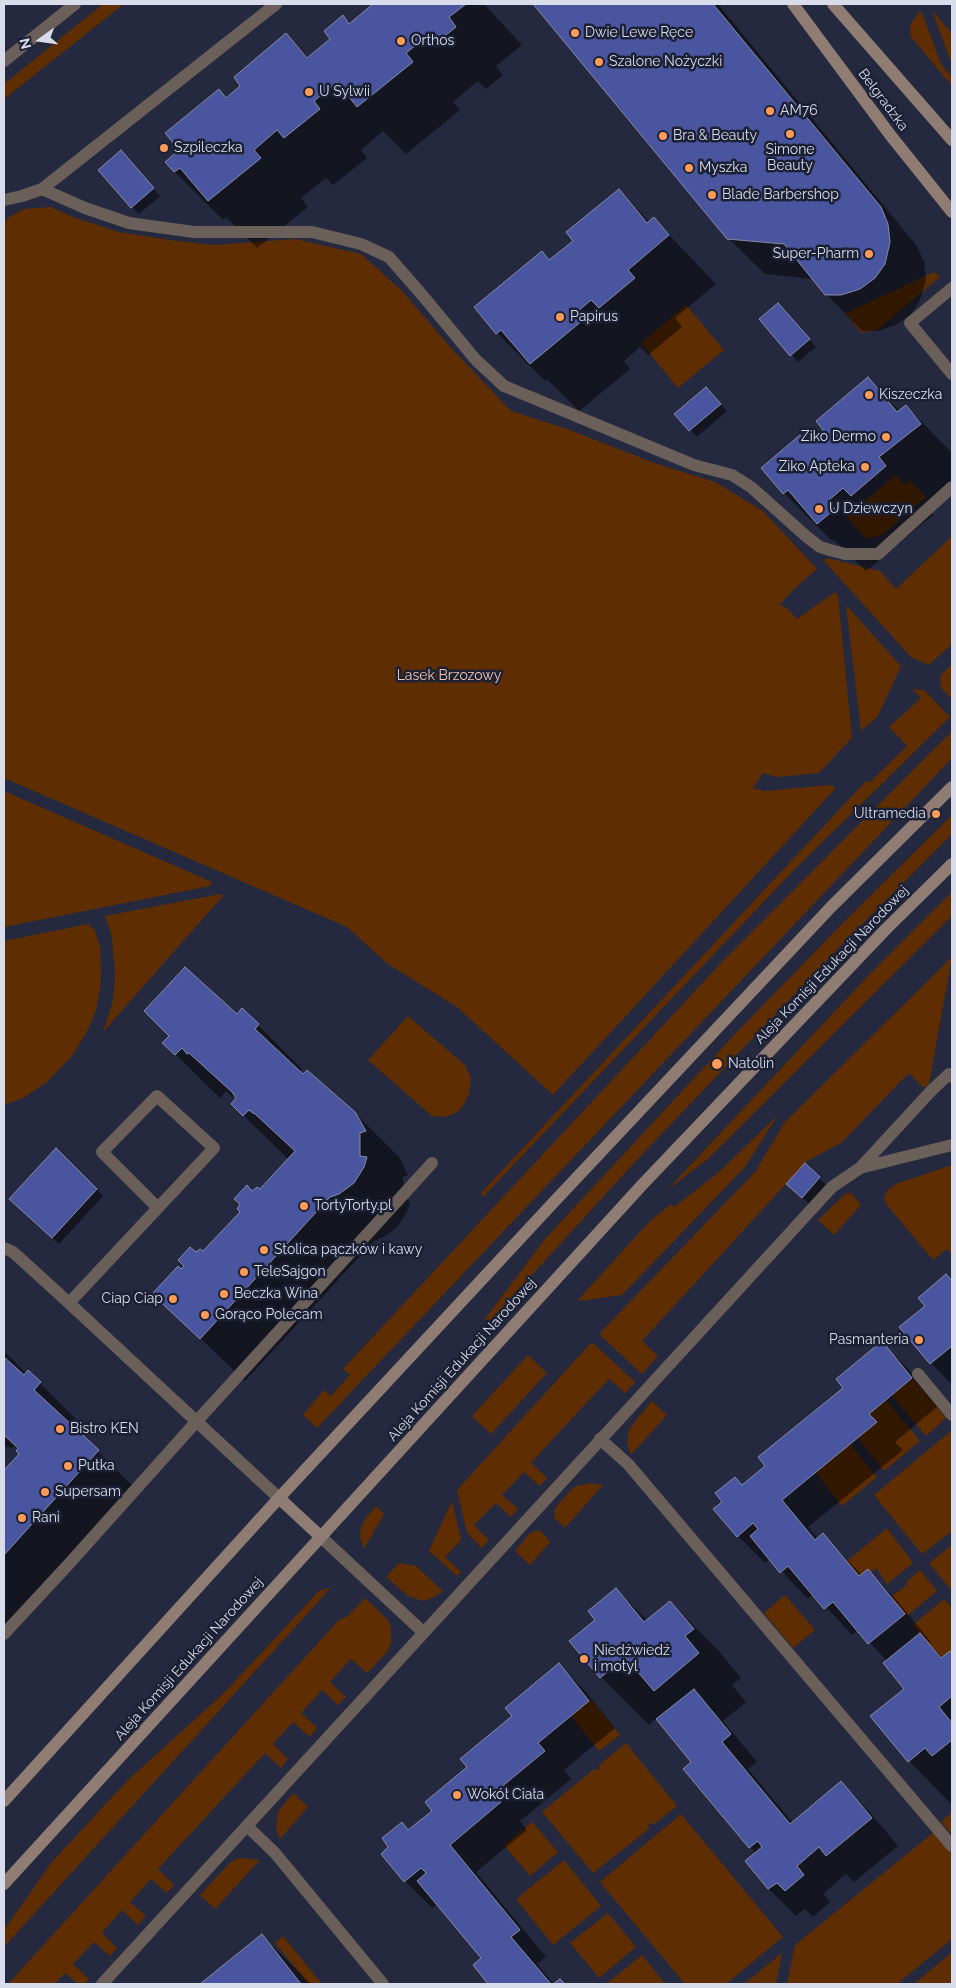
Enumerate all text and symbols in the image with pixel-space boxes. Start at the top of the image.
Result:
north arrow [15,15,65,65]
place label: Dwie Lewe Ręce [585,25,693,41]
marker: Dwie Lewe Ręce [569,27,581,39]
place label: Orthos [411,33,454,49]
marker: Orthos [395,35,407,47]
text: N [16,37,35,51]
place label: Szalone Nożyczki [609,54,722,70]
marker: Szalone Nożyczki [593,56,605,68]
street label: Belgradzka [854,66,912,134]
place label: U Sylwii [319,84,370,100]
marker: U Sylwii [303,86,315,98]
place label: AM76 [780,103,818,119]
marker: AM76 [764,105,776,117]
place label: Bra & Beauty [673,128,757,144]
marker: Simone Beauty [784,128,796,140]
marker: Bra & Beauty [657,130,669,142]
place label: Szpileczka [174,140,243,156]
marker: Szpileczka [158,142,170,154]
place label: Simone Beauty [765,142,815,174]
place label: Myszka [699,160,747,176]
marker: Myszka [683,162,695,174]
place label: Blade Barbershop [722,187,839,203]
marker: Blade Barbershop [706,189,718,201]
place label: Super-Pharm [773,246,859,262]
marker: Super-Pharm [863,248,875,260]
place label: Papirus [570,309,618,325]
marker: Papirus [554,311,566,323]
place label: Kiszeczka [879,387,942,403]
marker: Kiszeczka [863,389,875,401]
place label: Ziko Dermo [801,429,876,445]
marker: Ziko Dermo [880,431,892,443]
place label: Ziko Apteka [778,459,855,475]
marker: Ziko Apteka [859,461,871,473]
place label: U Dziewczyn [829,501,913,517]
marker: U Dziewczyn [813,503,825,515]
park label: Lasek Brzozowy [397,668,501,684]
place label: Ultramedia [854,806,926,822]
marker: Ultramedia [930,808,942,820]
street label: Aleja Komisji Edukacji Narodowej [752,882,912,1048]
place label: Natolin [728,1056,774,1072]
marker: Natolin [710,1057,724,1071]
place label: TortyTorty.pl [314,1198,392,1214]
marker: TortyTorty.pl [298,1200,310,1212]
place label: Stolica pączków i kawy [274,1242,422,1258]
marker: Stolica pączków i kawy [258,1244,270,1256]
place label: TeleSajgon [254,1264,326,1280]
marker: TeleSajgon [238,1266,250,1278]
street label: Aleja Komisji Edukacji Narodowej [384,1275,540,1445]
place label: Beczka Wina [234,1286,318,1302]
marker: Beczka Wina [218,1288,230,1300]
place label: Ciap Ciap [102,1291,163,1307]
marker: Ciap Ciap [167,1293,179,1305]
place label: Gorąco Polecam [215,1307,322,1323]
marker: Gorąco Polecam [199,1309,211,1321]
place label: Pasmanteria [829,1332,909,1348]
marker: Pasmanteria [913,1334,925,1346]
place label: Bistro KEN [70,1421,139,1437]
marker: Bistro KEN [54,1423,66,1435]
place label: Putka [78,1458,115,1474]
marker: Putka [62,1460,74,1472]
place label: Supersam [55,1484,121,1500]
marker: Supersam [39,1486,51,1498]
place label: Rani [32,1510,60,1526]
marker: Rani [16,1512,28,1524]
street label: Aleja Komisji Edukacji Narodowej [111,1574,267,1744]
place label: Niedźwiedź i motyl [594,1643,670,1675]
marker: Niedźwiedź i motyl [578,1653,590,1665]
place label: Wokół Ciała [467,1787,544,1803]
marker: Wokół Ciała [451,1789,463,1801]

